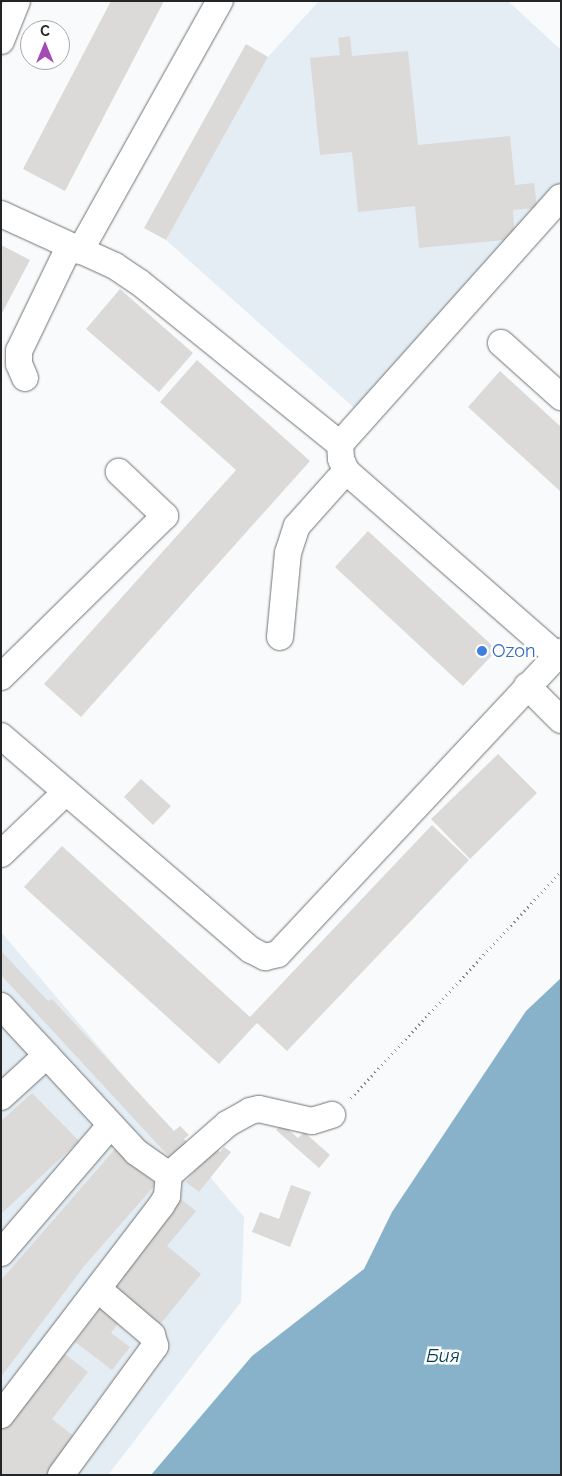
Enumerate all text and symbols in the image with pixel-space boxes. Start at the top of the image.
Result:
north arrow [20,20,70,70]
text: С [40,23,50,39]
place label: Ozon [492,640,535,662]
marker: Ozon [476,645,488,657]
water label: Бия [426,1345,460,1367]

